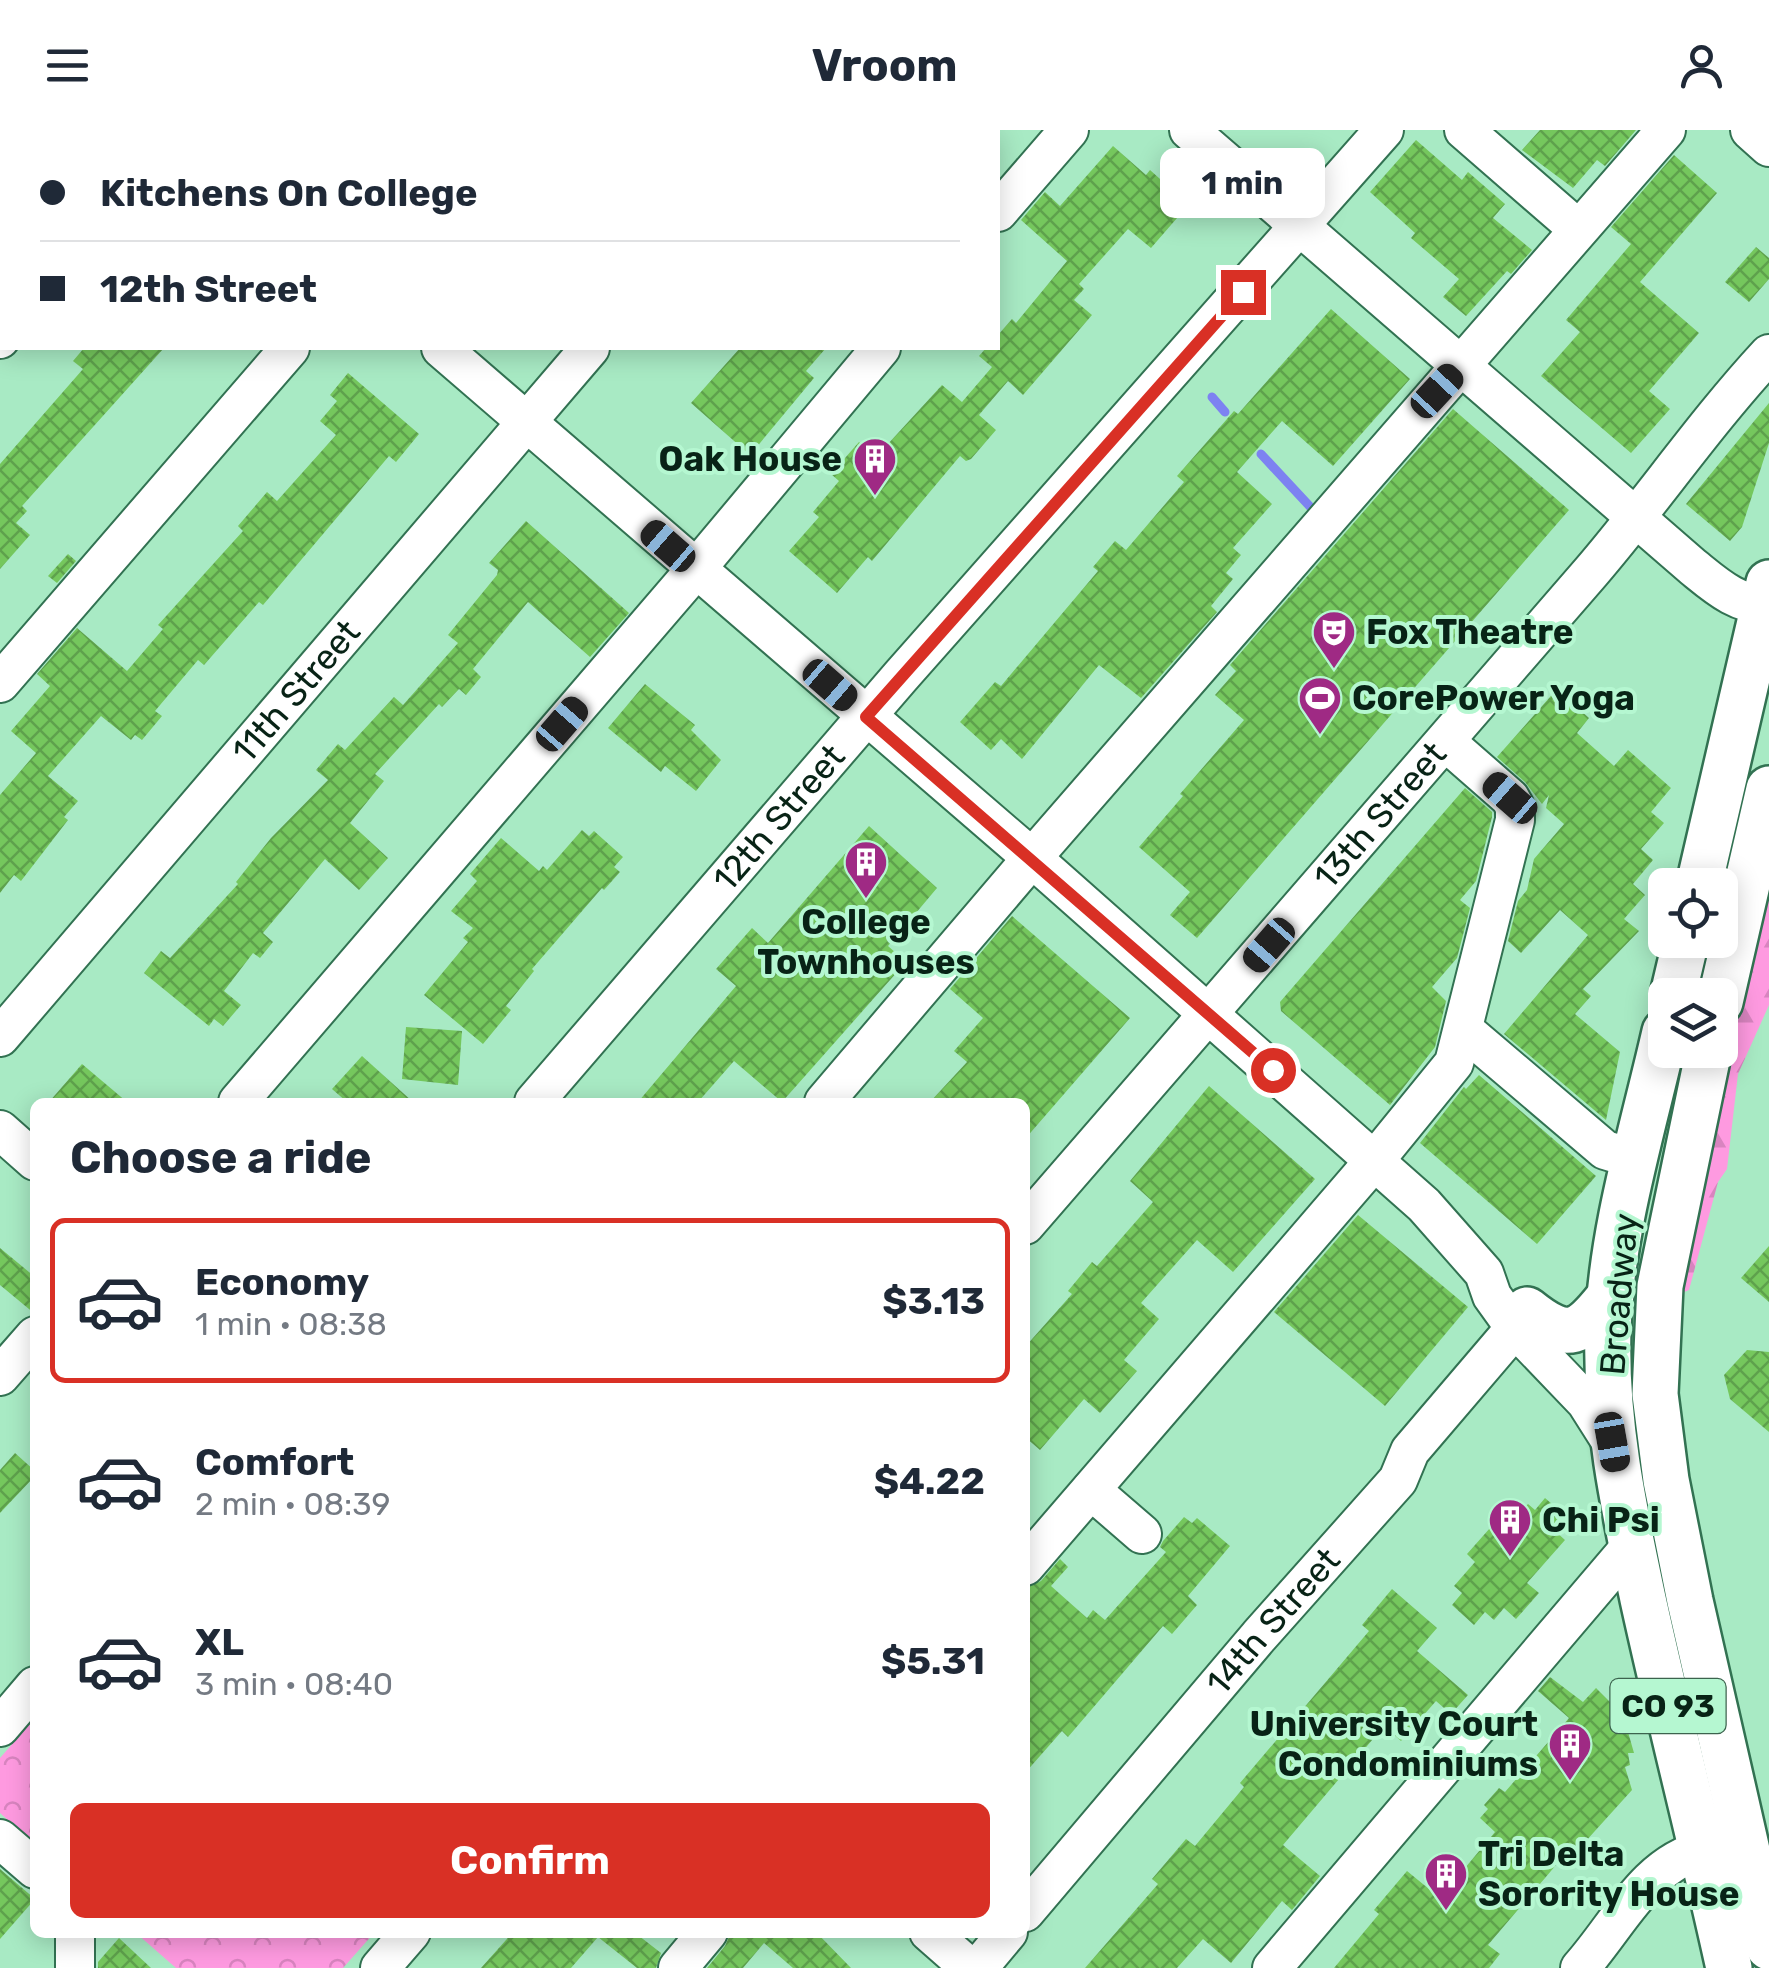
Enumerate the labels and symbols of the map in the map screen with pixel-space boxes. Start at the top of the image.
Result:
callout: 1 min [1160,147,1326,217]
route end [1221,270,1266,315]
car [1406,359,1468,423]
building icon: Oak House [852,436,898,497]
place label: Oak House [659,438,842,480]
car [636,515,700,577]
theatre icon: Fox Theatre [1311,609,1357,670]
street label: 11th Street [223,611,369,771]
place label: Fox Theatre [1366,611,1574,653]
car [798,654,862,716]
sports icon: CorePower Yoga [1297,675,1343,736]
place label: CorePower Yoga [1352,677,1635,719]
car [531,692,593,756]
street label: 13th Street [1305,733,1455,898]
street label: 12th Street [704,736,854,900]
car [1478,767,1542,829]
building icon: College Townhouses [843,839,889,900]
place label: College Townhouses [757,901,975,983]
car [1238,913,1300,977]
route start [1251,1048,1296,1093]
street label: Broadway [1591,1211,1647,1377]
car [1592,1410,1632,1474]
building icon: Chi Psi [1487,1497,1533,1558]
place label: Chi Psi [1542,1499,1660,1541]
street label: 14th Street [1197,1539,1348,1703]
road number: CO 93 [1610,1679,1726,1733]
place label: University Court Condominiums [1249,1703,1538,1785]
building icon: University Court Condominiums [1547,1721,1593,1782]
place label: Tri Delta Sorority House [1478,1833,1739,1915]
building icon: Tri Delta Sorority House [1423,1851,1469,1912]

